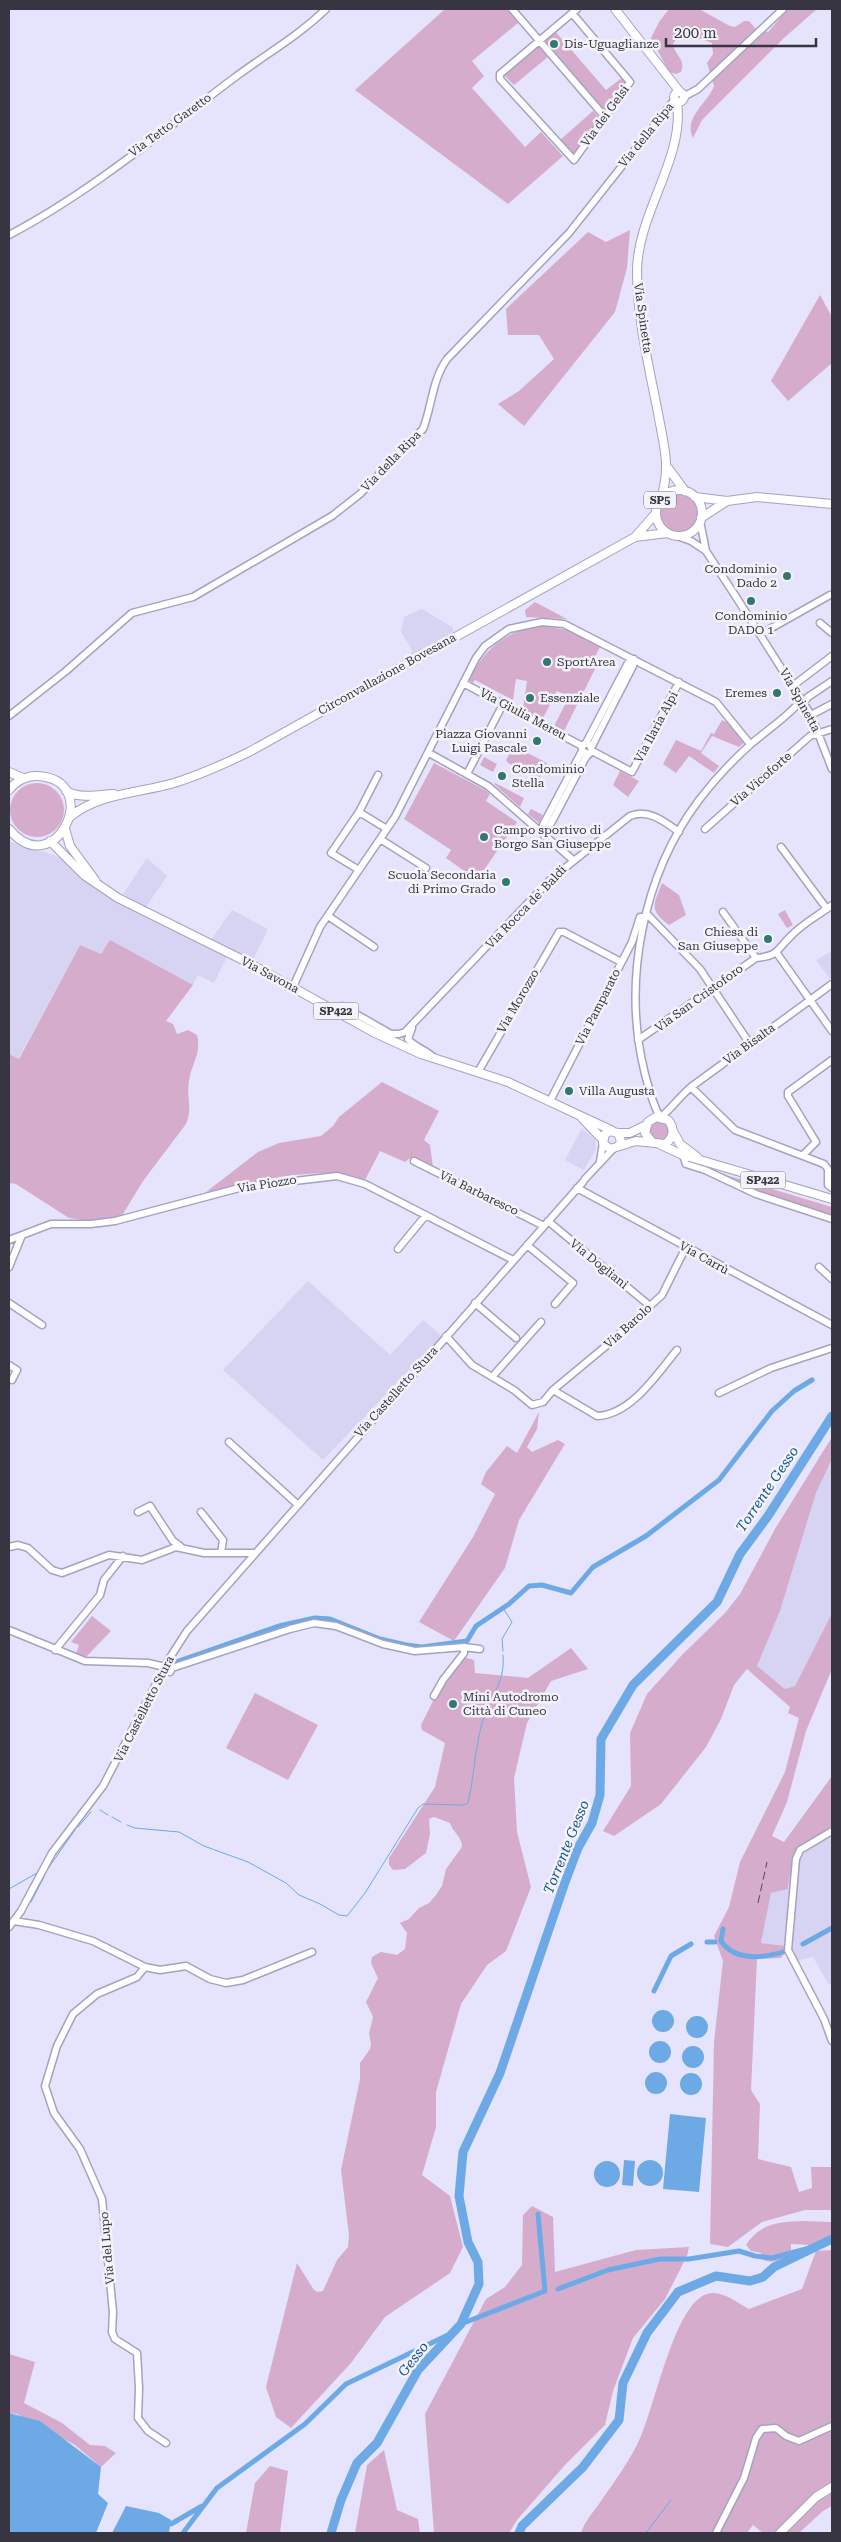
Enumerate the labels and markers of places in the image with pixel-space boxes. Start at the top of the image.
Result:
place label: Dis-Uguaglianze [564,37,659,51]
marker: Dis-Uguaglianze [548,38,560,50]
place label: Condominio Dado 2 [704,562,777,590]
marker: Condominio Dado 2 [781,570,793,582]
marker: Condominio DADO 1 [745,595,757,607]
place label: Condominio DADO 1 [715,609,787,637]
place label: SportArea [557,655,616,669]
marker: SportArea [541,656,553,668]
place label: Eremes [725,686,767,700]
marker: Eremes [771,687,783,699]
place label: Essenziale [540,691,600,705]
marker: Essenziale [524,692,536,704]
place label: Piazza Giovanni Luigi Pascale [435,727,527,755]
marker: Piazza Giovanni Luigi Pascale [531,735,543,747]
place label: Condominio Stella [512,762,585,790]
marker: Condominio Stella [496,770,508,782]
place label: Campo sportivo di Borgo San Giuseppe [494,823,611,851]
marker: Campo sportivo di Borgo San Giuseppe [478,831,490,843]
place label: Scuola Secondaria di Primo Grado [388,868,496,896]
marker: Scuola Secondaria di Primo Grado [500,876,512,888]
place label: Chiesa di San Giuseppe [678,925,758,953]
marker: Chiesa di San Giuseppe [762,933,774,945]
place label: Villa Augusta [579,1084,655,1098]
marker: Villa Augusta [563,1085,575,1097]
place label: Mini Autodromo Città di Cuneo [463,1690,559,1718]
marker: Mini Autodromo Città di Cuneo [447,1698,459,1710]

